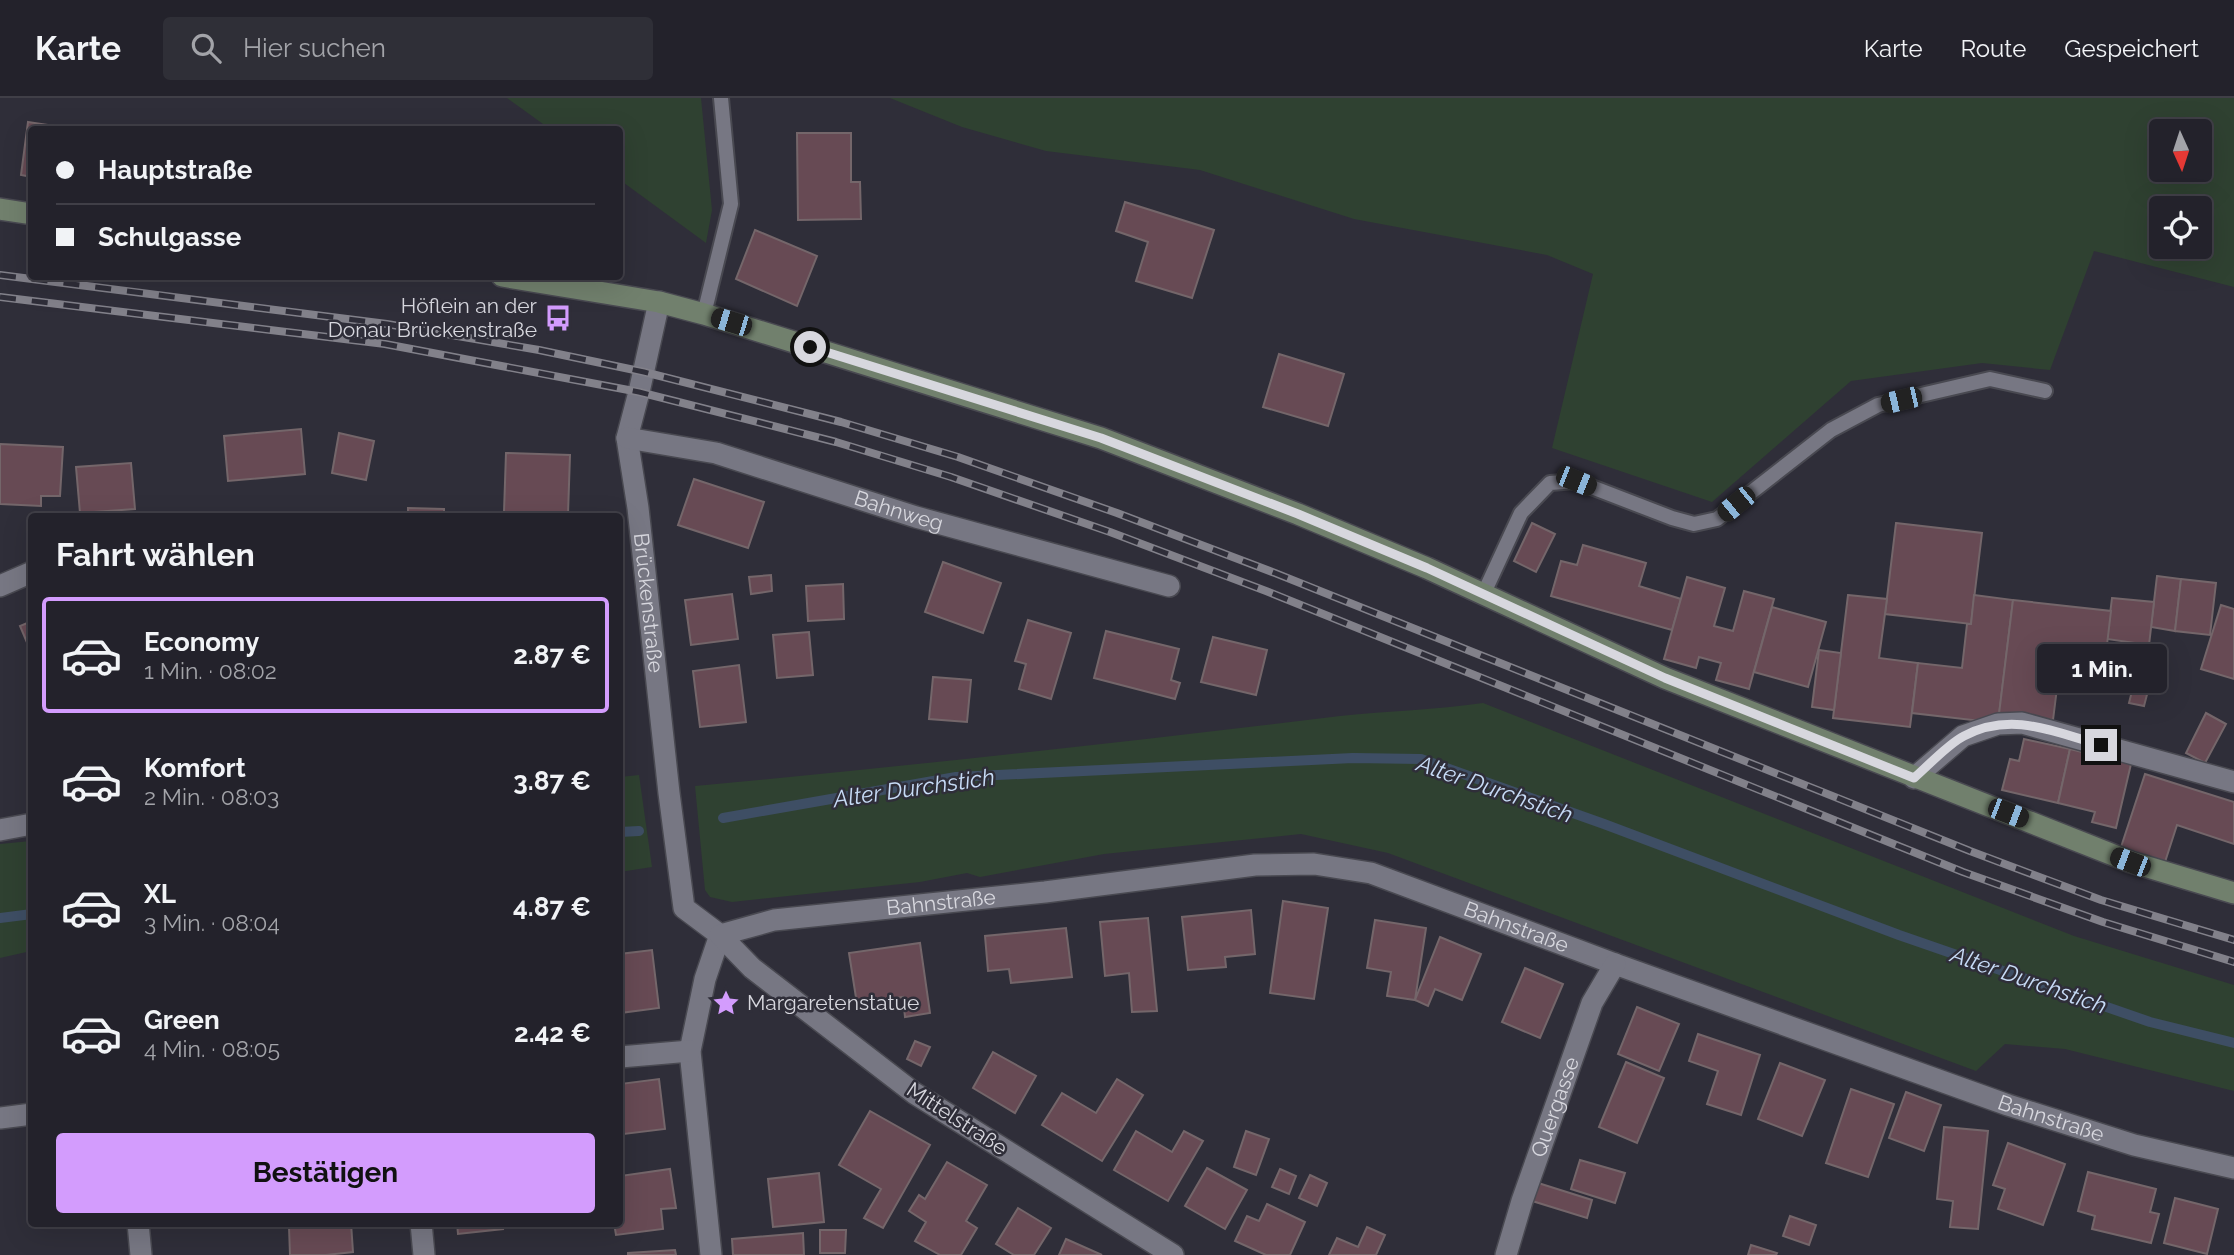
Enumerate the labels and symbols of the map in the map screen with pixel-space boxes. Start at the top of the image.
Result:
north arrow [2149,119,2212,182]
place label: Höflein an der Donau Brückenstraße [328,293,538,342]
bus stop icon: Höflein an der Donau Brückenstraße [543,303,573,333]
car [708,306,755,338]
route start [794,331,826,363]
car [1879,385,1924,415]
car [1553,463,1600,499]
car [1714,483,1759,525]
street label: Bahnweg [851,485,946,536]
street label: Brückenstraße [629,532,669,674]
callout: 1 Min. [2036,644,2166,692]
route end [2085,729,2117,761]
water label: Alter Durchstich [1412,749,1577,828]
water label: Alter Durchstich [829,763,997,812]
car [1985,796,2032,830]
car [2107,845,2154,879]
street label: Bahnstraße [885,884,997,920]
street label: Bahnstraße [1461,896,1572,958]
water label: Alter Durchstich [1946,940,2111,1019]
place icon: Margaretenstatue [711,988,741,1018]
place label: Margaretenstatue [747,990,919,1015]
street label: Quergasse [1526,1053,1584,1160]
street label: Mittelstraße [902,1077,1012,1160]
street label: Bahnstraße [1995,1089,2107,1147]

